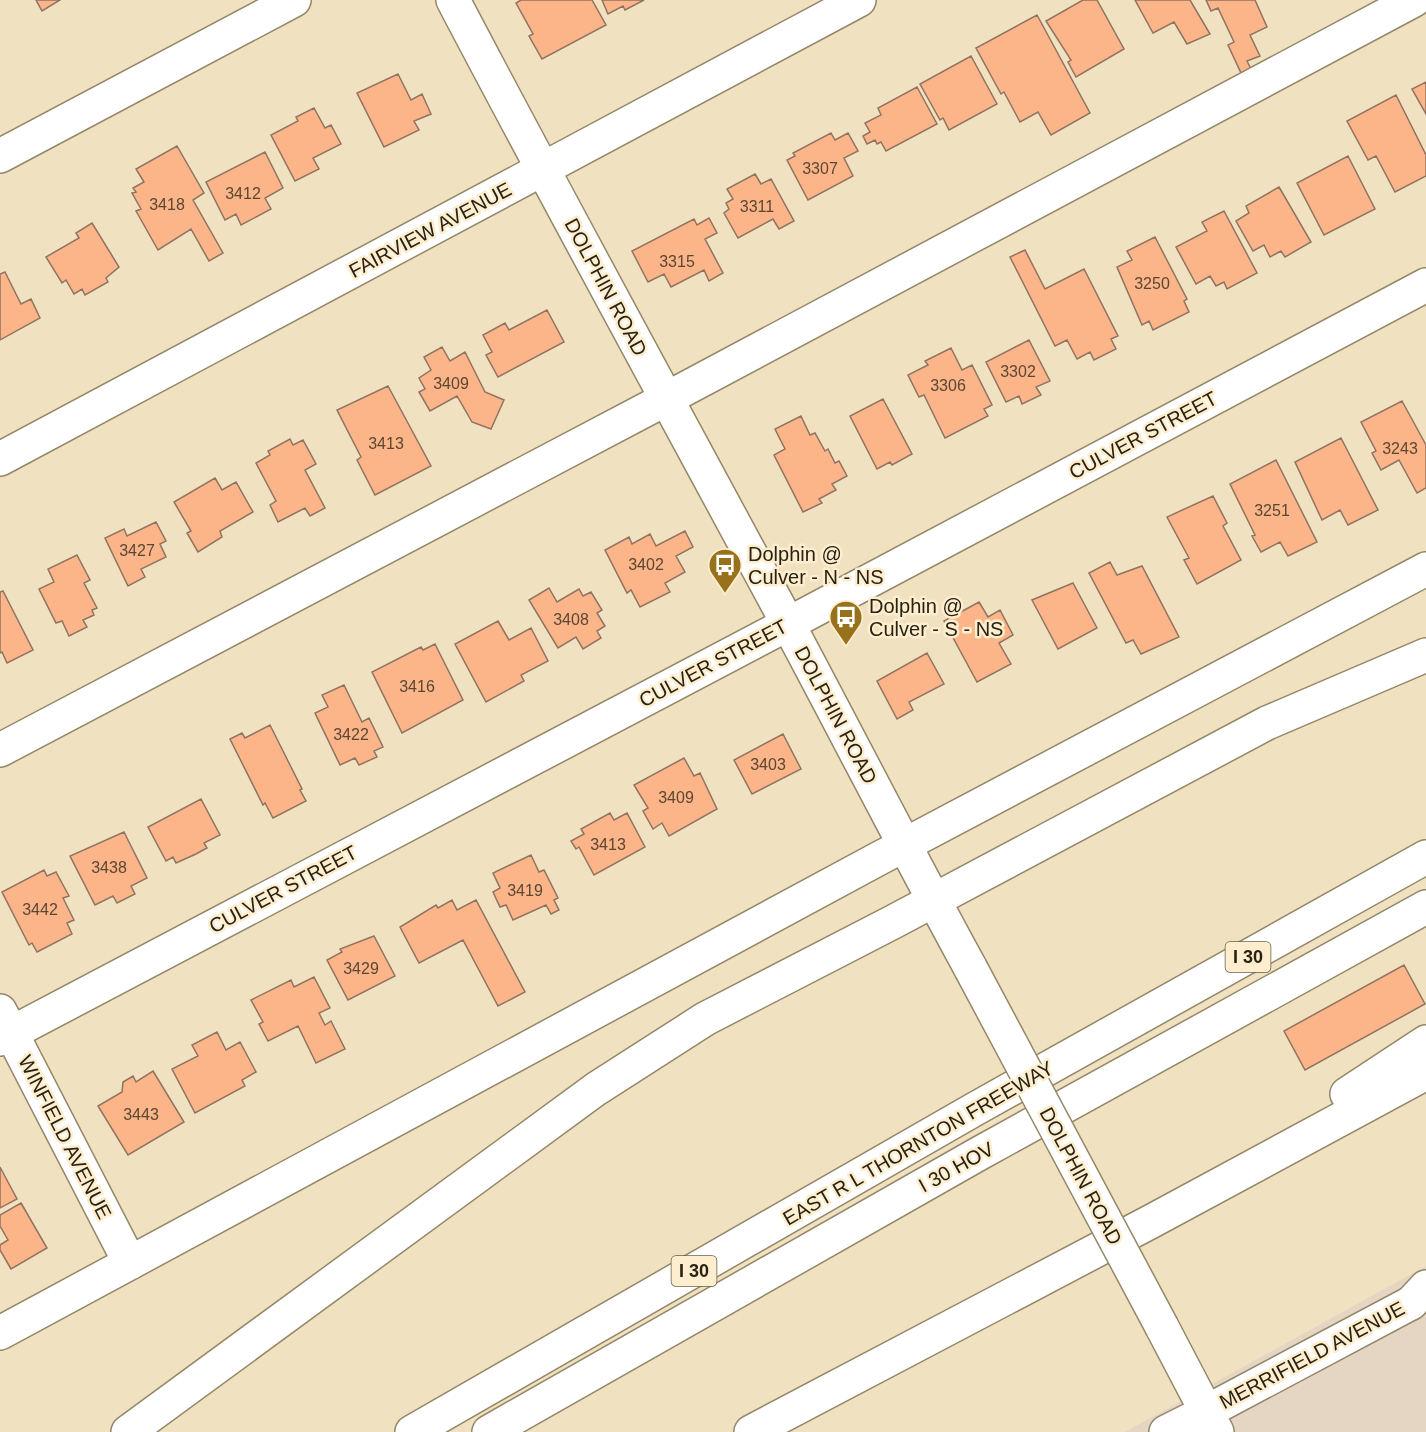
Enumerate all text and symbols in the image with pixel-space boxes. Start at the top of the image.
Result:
house number: 3307 [802,160,838,177]
street label: FAIRVIEW AVENUE [345,178,515,282]
house number: 3412 [225,185,261,202]
house number: 3418 [149,196,185,213]
house number: 3311 [740,198,774,215]
street label: DOLPHIN ROAD [561,215,651,359]
house number: 3315 [659,253,695,270]
house number: 3250 [1134,275,1170,292]
house number: 3302 [1000,363,1036,380]
house number: 3409 [433,375,469,392]
house number: 3306 [930,377,966,394]
street label: CULVER STREET [1065,387,1221,483]
house number: 3413 [368,435,404,452]
house number: 3243 [1382,440,1418,457]
house number: 3251 [1254,502,1290,519]
house number: 3427 [119,542,155,559]
place label: Dolphin @ Culver - N - NS [748,543,884,588]
bus stop icon: Dolphin @ Culver - N - NS [707,547,743,594]
house number: 3402 [628,556,664,573]
place label: Dolphin @ Culver - S - NS [869,595,1003,640]
bus stop icon: Dolphin @ Culver - S - NS [828,599,864,646]
house number: 3408 [553,611,589,628]
street label: CULVER STREET [635,615,791,711]
street label: DOLPHIN ROAD [791,643,881,787]
house number: 3416 [399,678,435,695]
house number: 3422 [333,726,369,743]
house number: 3403 [750,756,786,773]
house number: 3409 [658,789,694,806]
house number: 3413 [590,836,626,853]
street label: CULVER STREET [205,841,361,937]
house number: 3438 [91,859,127,876]
house number: 3419 [507,882,543,899]
house number: 3442 [22,901,58,918]
road number: I 30 [1226,942,1270,972]
house number: 3429 [343,960,379,977]
street label: WINFIELD AVENUE [14,1051,116,1223]
street label: EAST R L THORNTON FREEWAY [779,1056,1057,1230]
street label: DOLPHIN ROAD [1036,1104,1126,1248]
house number: 3443 [123,1106,159,1123]
street label: I 30 HOV [915,1137,998,1197]
road number: I 30 [672,1256,716,1286]
street label: MERRIFIELD AVENUE [1216,1297,1408,1413]

